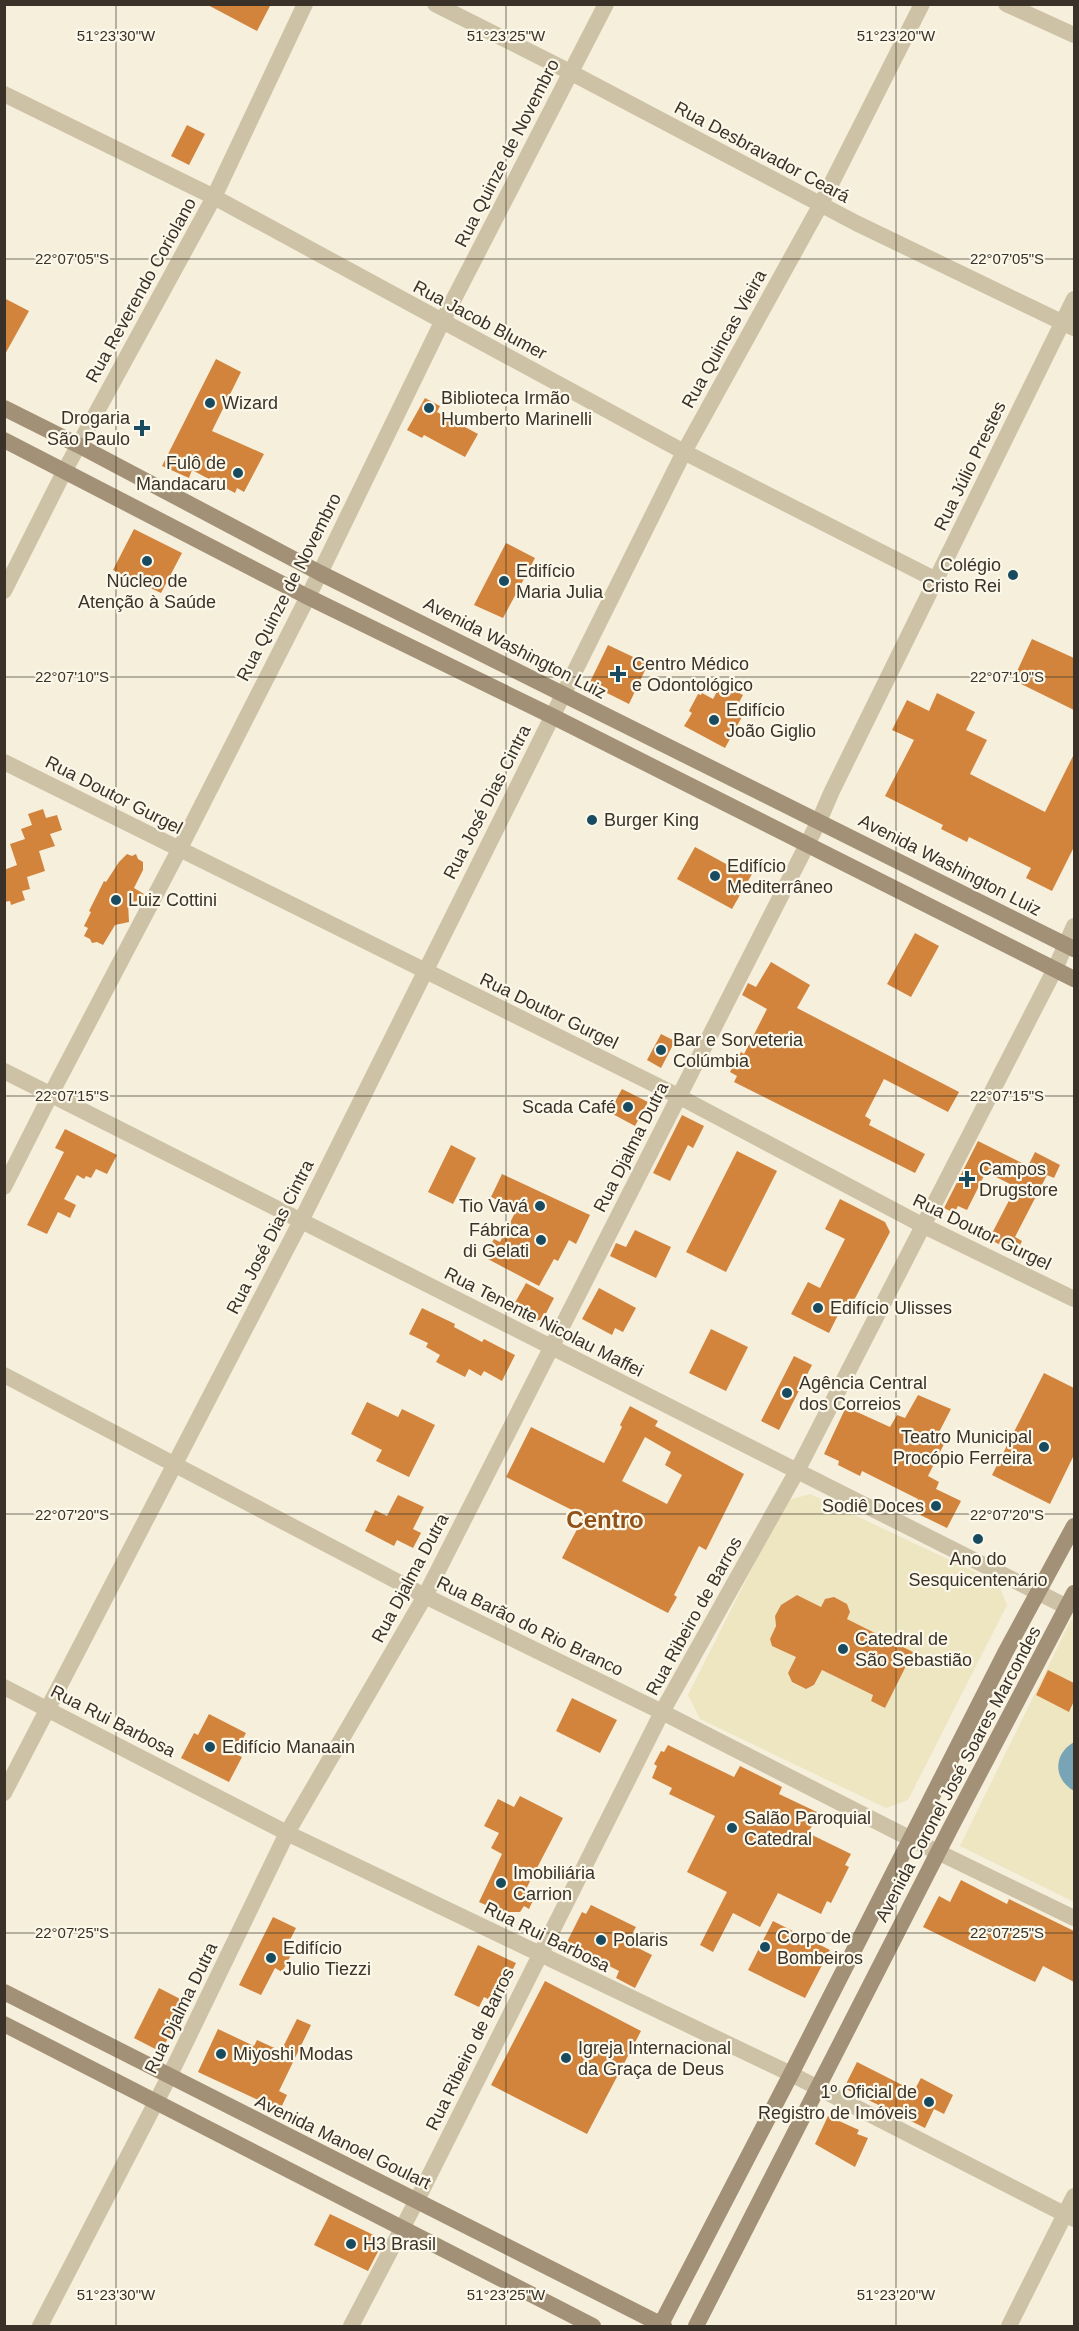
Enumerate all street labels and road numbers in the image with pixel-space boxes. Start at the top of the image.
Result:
street label: Rua Quinze de Novembro [451,56,563,250]
street label: Rua Desbravador Ceará [671,97,854,207]
street label: Rua Reverendo Coriolano [82,194,200,386]
street label: Rua Quincas Vieira [678,266,771,412]
street label: Rua Jacob Blumer [410,276,550,364]
street label: Rua Júlio Prestes [930,398,1010,534]
street label: Rua Quinze de Novembro [233,490,345,684]
street label: Avenida Washington Luiz [420,593,610,703]
street label: Rua José Dias Cintra [439,721,535,882]
street label: Rua Doutor Gurgel [42,752,186,838]
street label: Avenida Washington Luiz [855,810,1045,920]
street label: Rua Doutor Gurgel [477,969,621,1053]
street label: Rua Djalma Dutra [590,1078,673,1215]
street label: Rua José Dias Cintra [222,1156,318,1317]
street label: Rua Doutor Gurgel [910,1190,1054,1274]
street label: Rua Tenente Nicolau Maffei [441,1263,647,1381]
street label: Rua Djalma Dutra [368,1509,453,1646]
street label: Rua Ribeiro de Barros [642,1533,746,1699]
street label: Rua Barão do Rio Branco [433,1572,627,1680]
street label: Avenida Coronel José Soares Marcondes [871,1623,1045,1925]
street label: Rua Rui Barbosa [47,1681,179,1761]
street label: Rua Rui Barbosa [481,1898,614,1976]
street label: Rua Djalma Dutra [141,1938,222,2077]
street label: Rua Ribeiro de Barros [422,1965,518,2133]
street label: Avenida Manoel Goulart [252,2091,434,2193]

